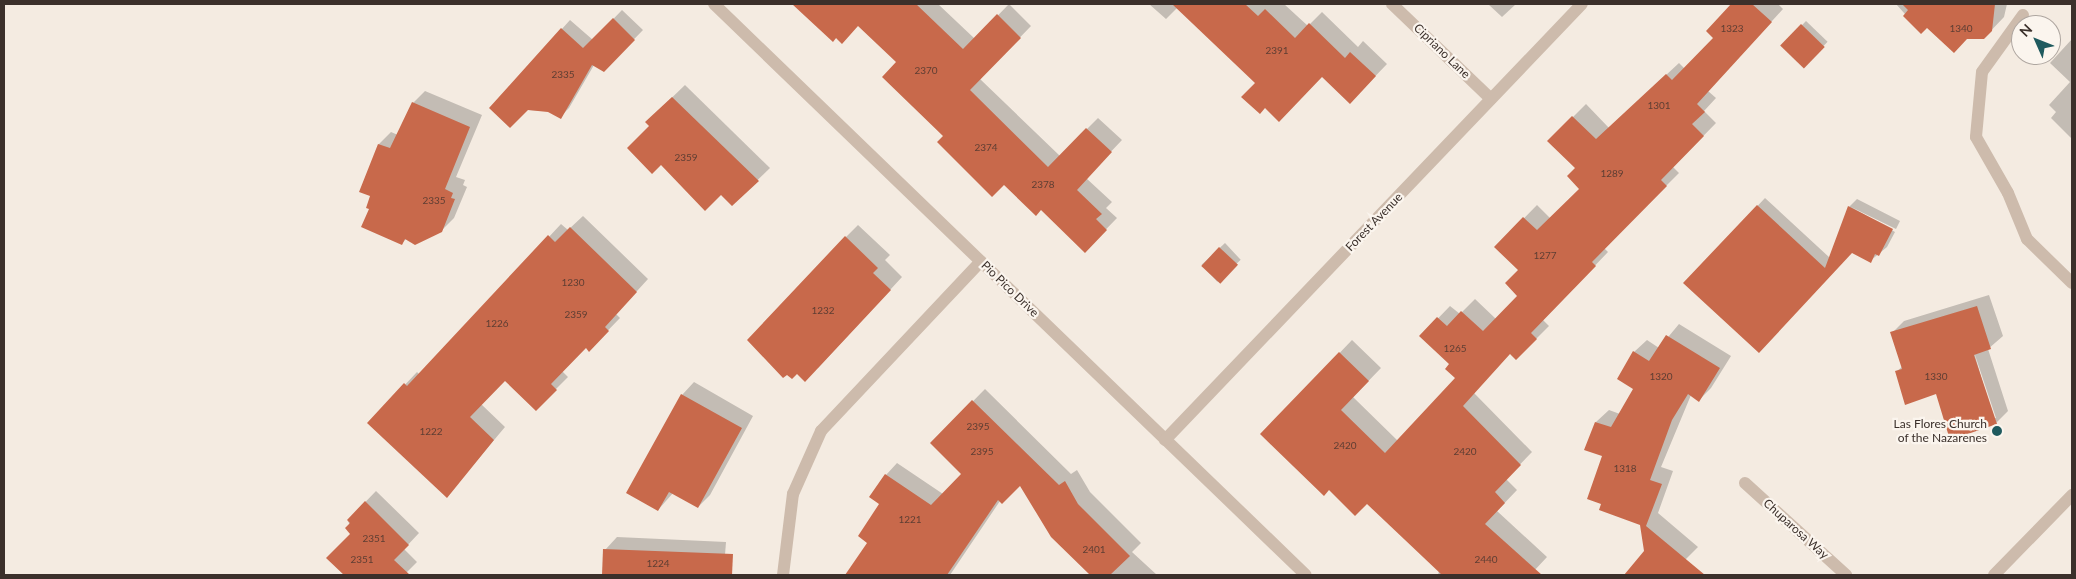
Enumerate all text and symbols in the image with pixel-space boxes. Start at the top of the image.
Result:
north arrow [2011,15,2061,65]
text: N [2016,20,2035,40]
street label: Cipriano Lane [1411,21,1473,81]
house number: 1323 [1720,23,1744,35]
house number: 1340 [1949,23,1973,35]
house number: 2391 [1265,45,1289,57]
house number: 2370 [914,65,938,77]
house number: 2335 [551,69,575,81]
house number: 1301 [1647,100,1671,112]
house number: 2374 [974,142,998,154]
house number: 2359 [674,152,698,164]
house number: 1289 [1600,168,1624,180]
house number: 2378 [1031,179,1055,191]
street label: Forest Avenue [1342,190,1406,254]
house number: 2335 [422,195,446,207]
house number: 1277 [1533,250,1557,262]
street label: Pio Pico Drive [978,258,1042,320]
house number: 1230 [561,277,585,289]
house number: 1232 [811,305,835,317]
house number: 2359 [564,309,588,321]
house number: 1226 [485,318,509,330]
house number: 1265 [1443,343,1467,355]
house number: 1320 [1649,371,1673,383]
house number: 1330 [1924,371,1948,383]
place label: Las Flores Church of the Nazarenes [1894,417,1987,445]
house number: 2395 [966,421,990,433]
marker: Las Flores Church of the Nazarenes [1991,425,2003,437]
house number: 1222 [419,426,443,438]
house number: 2420 [1333,440,1357,452]
house number: 2395 [970,446,994,458]
house number: 2420 [1453,446,1477,458]
house number: 1318 [1613,463,1637,475]
street label: Chuparosa Way [1760,496,1832,562]
house number: 1221 [898,514,922,526]
house number: 2351 [362,533,386,545]
house number: 2401 [1082,544,1106,556]
house number: 2351 [350,554,374,566]
house number: 2440 [1474,554,1498,566]
house number: 1224 [646,558,670,570]

